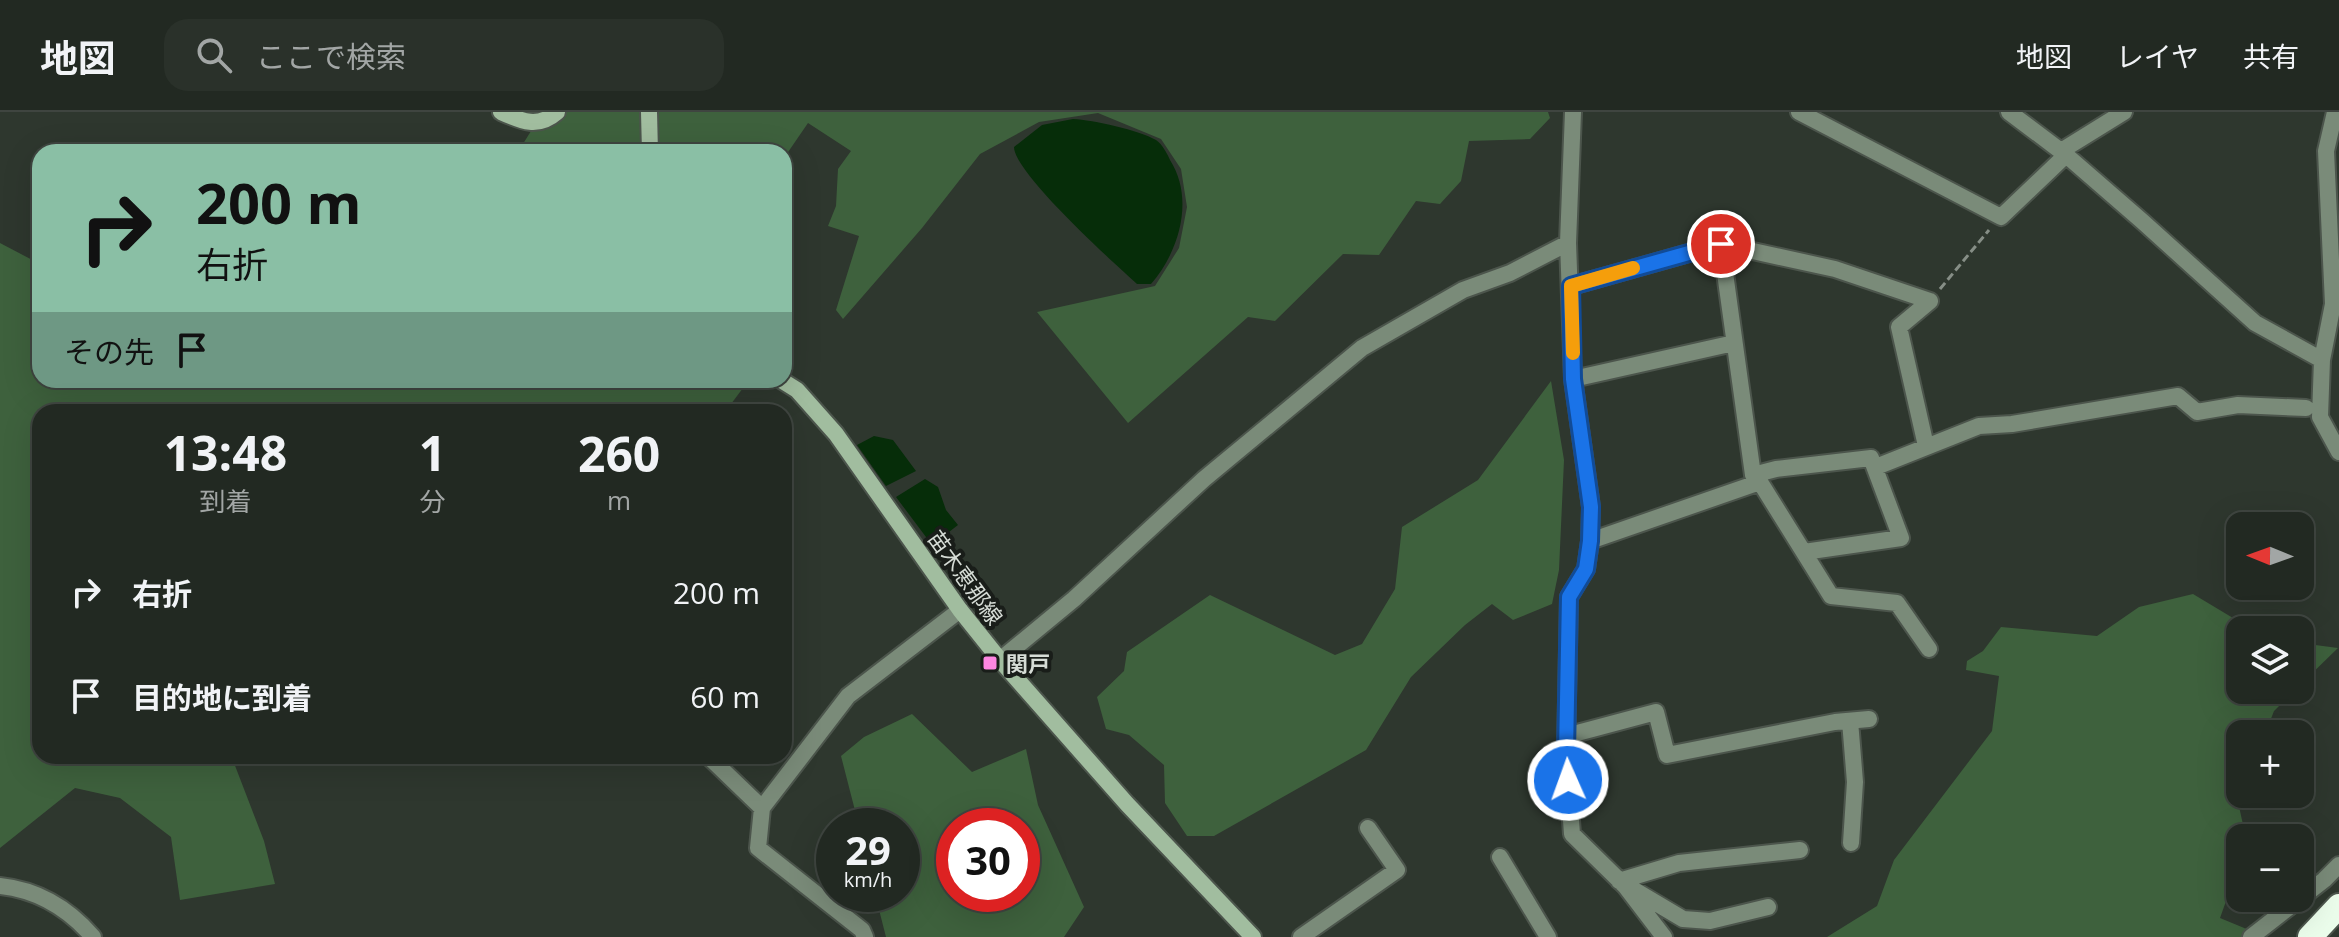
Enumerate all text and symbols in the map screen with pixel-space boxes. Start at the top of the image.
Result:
search box [164,19,724,91]
text: 地図 [40,31,116,83]
icon: search [192,33,236,77]
text: ここで検索 [256,36,406,77]
text: 地図 [2016,37,2072,75]
text: レイヤ [2116,37,2199,75]
text: 共有 [2243,37,2299,75]
text: 200 m [196,164,362,240]
icon: right [64,176,168,280]
pin [1687,210,1755,278]
icon: arrive [1699,222,1743,266]
text: 右折 [196,240,268,289]
icon: arrive [170,328,214,372]
text: その先 [64,331,154,372]
text: 13:48 [164,420,287,485]
text: 1 [419,420,446,485]
text: 260 [578,421,660,486]
text: m [607,482,631,518]
text: 到着 [199,483,251,519]
text: 分 [420,483,446,519]
north arrow [2226,512,2314,600]
map controls [2226,512,2314,912]
street label: 苗木恵那線 [922,524,1010,630]
icon: right [64,570,108,614]
text: 200 m [673,572,760,613]
text: 右折 [132,573,192,614]
button: layers [2226,616,2314,704]
place label: 関戸 [1006,648,1050,678]
marker: 関戸 [981,654,999,672]
icon: arrive [64,674,108,718]
text: 60 m [690,676,760,717]
text: 目的地に到着 [132,677,312,718]
button: + [2226,720,2314,808]
position arrow [1526,738,1610,822]
speed limit sign: 30 [936,808,1040,912]
text: 29 [845,822,891,877]
button: − [2226,824,2314,912]
text: km/h [844,866,892,893]

